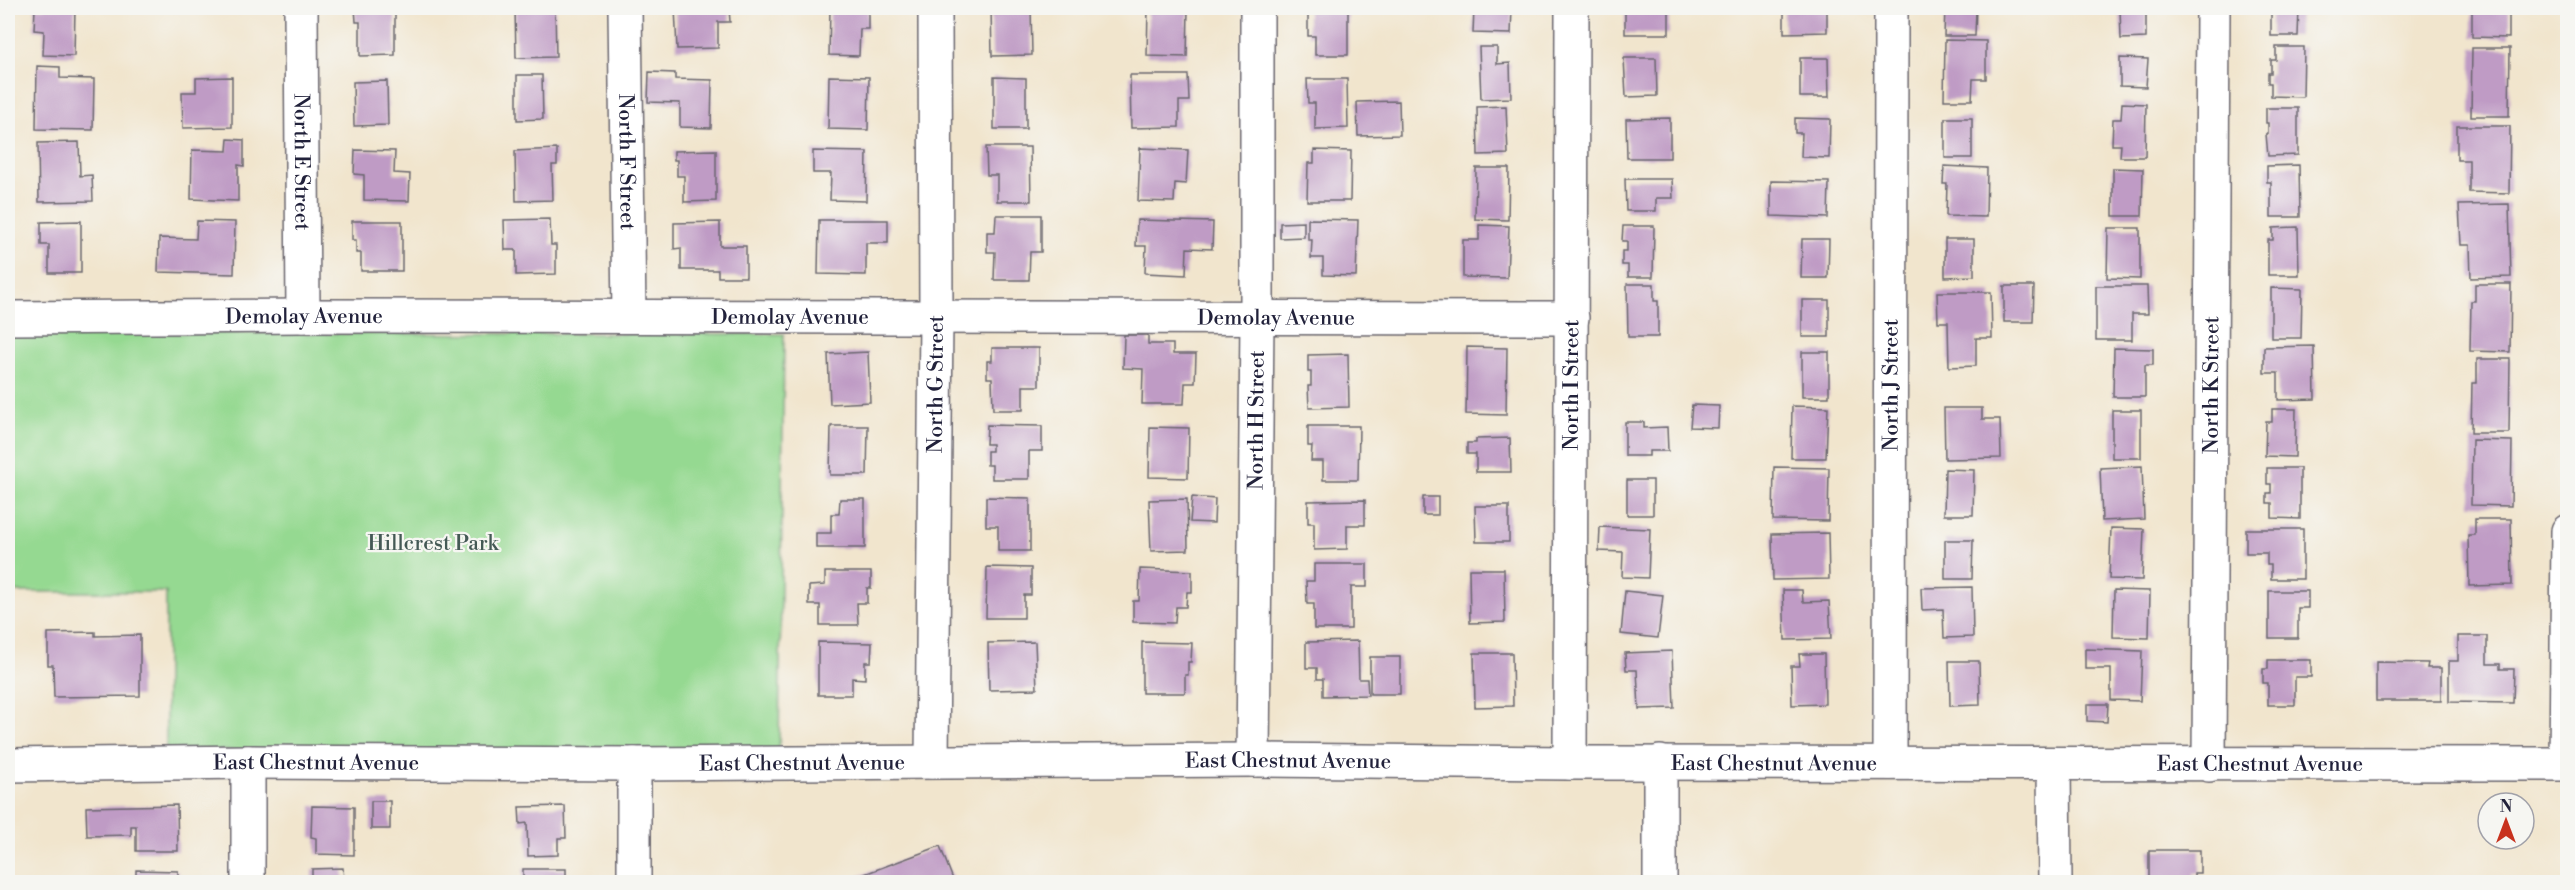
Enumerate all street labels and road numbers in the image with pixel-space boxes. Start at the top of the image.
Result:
street label: North E Street [288,93,314,231]
street label: North F Street [612,94,640,231]
street label: Demolay Avenue [225,304,383,331]
street label: Demolay Avenue [711,305,869,331]
street label: Demolay Avenue [1197,305,1355,332]
street label: North G Street [923,314,950,453]
street label: North K Street [2199,315,2225,454]
street label: North J Street [1878,318,1905,451]
street label: North I Street [1559,319,1585,450]
street label: North H Street [1243,350,1271,490]
street label: East Chestnut Avenue [1185,748,1391,775]
street label: East Chestnut Avenue [213,750,419,777]
street label: East Chestnut Avenue [699,750,905,778]
street label: East Chestnut Avenue [1671,751,1877,777]
street label: East Chestnut Avenue [2157,752,2363,778]

